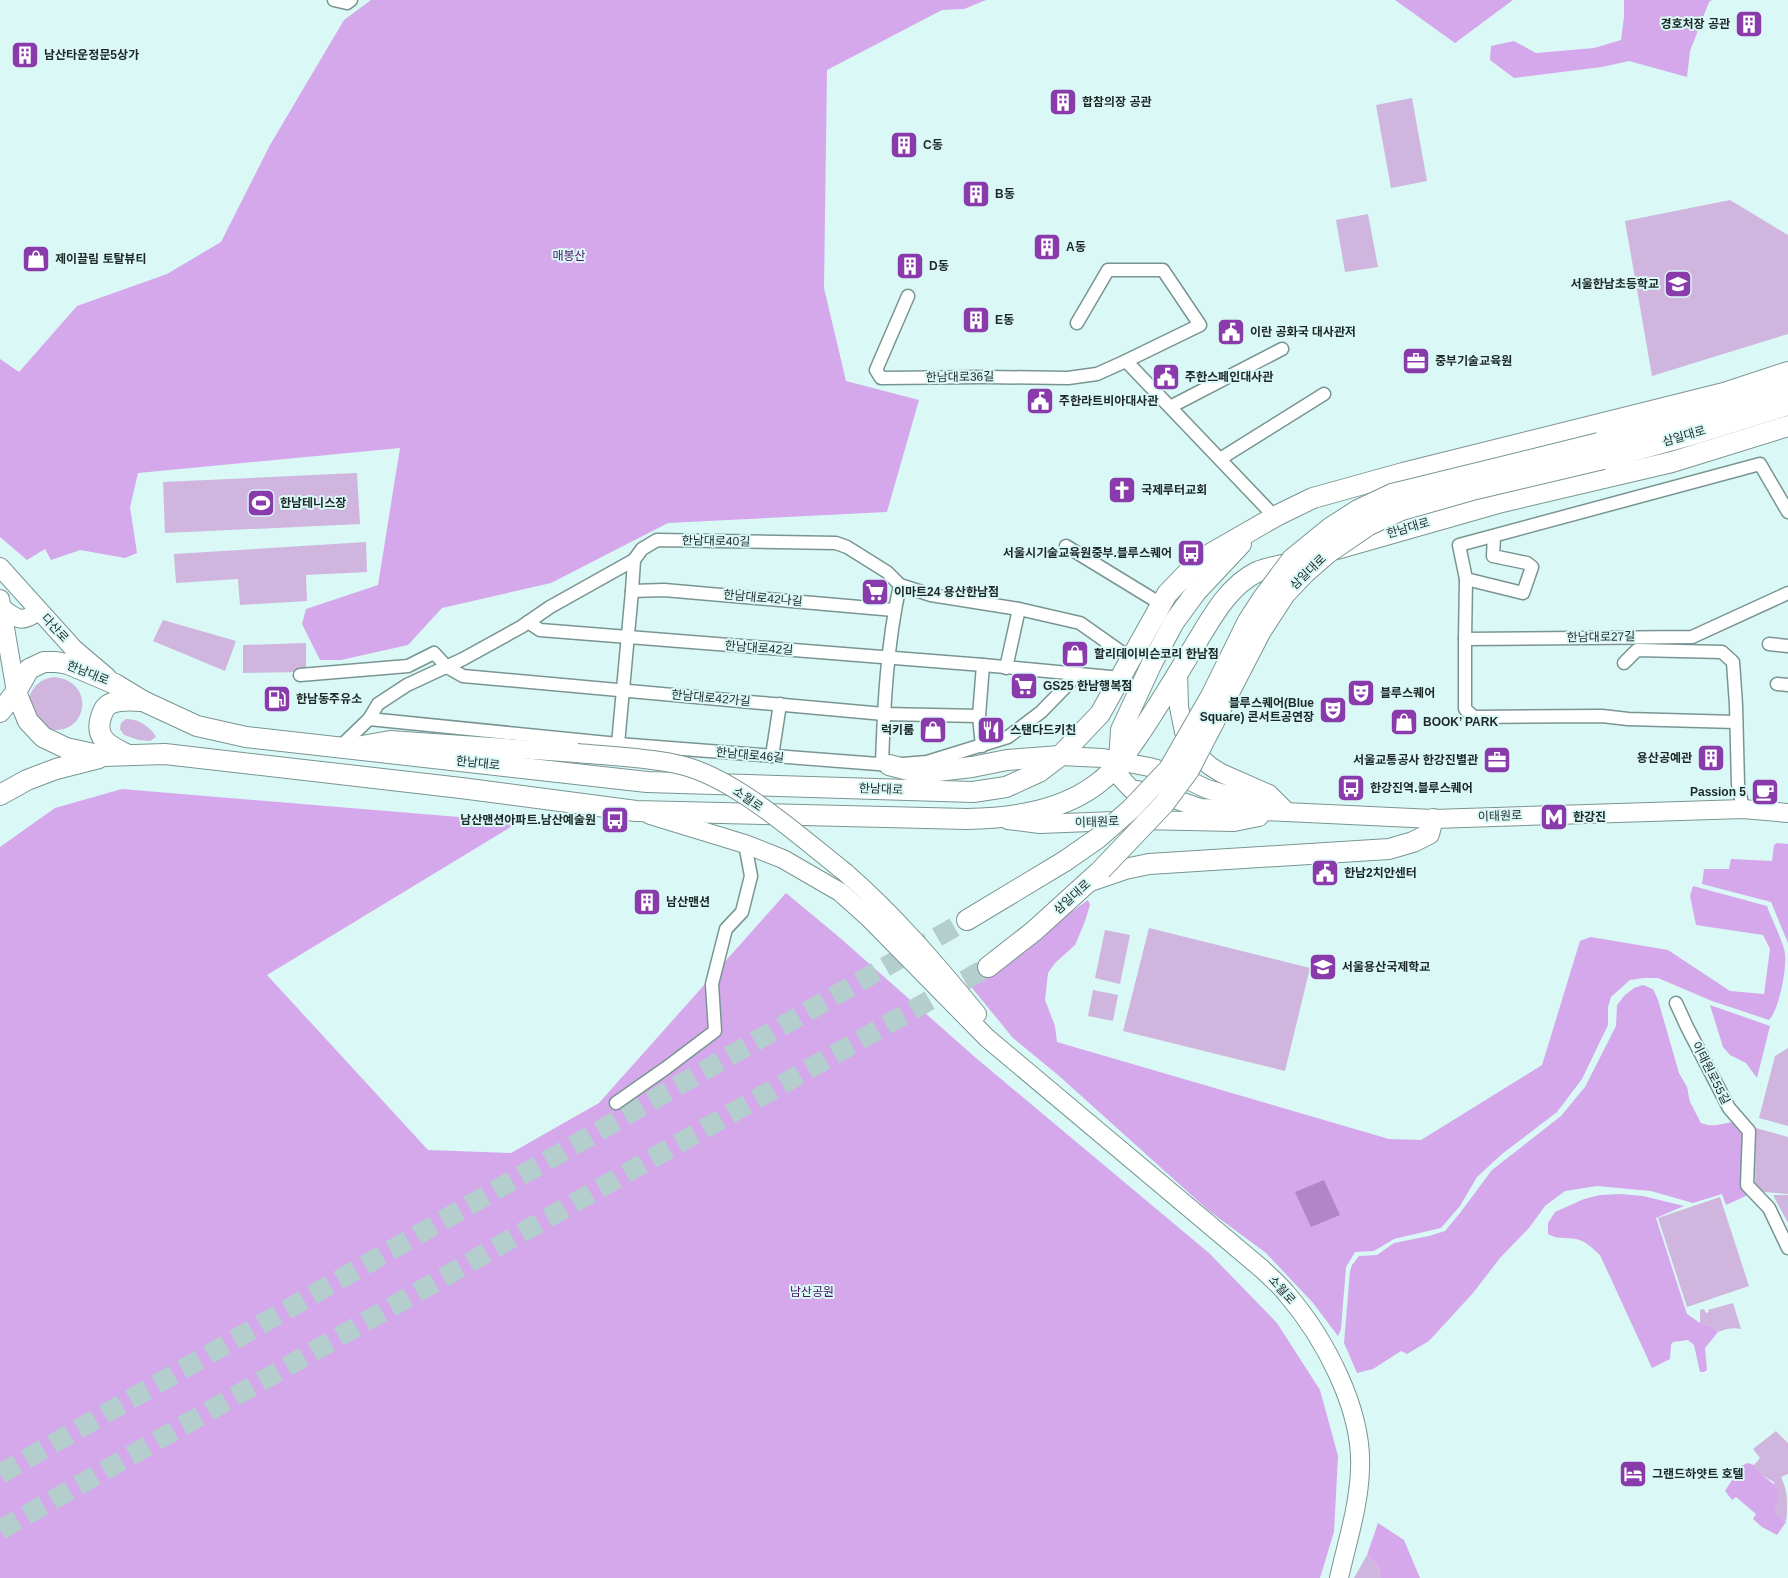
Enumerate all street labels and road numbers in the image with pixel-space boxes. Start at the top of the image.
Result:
street label: 한남대로36길 [926,369,994,385]
street label: 삼일대로 [1661,423,1707,449]
street label: 한남대로 [1385,515,1431,541]
street label: 한남대로40길 [682,533,750,549]
street label: 삼일대로 [1287,552,1329,592]
street label: 한남대로42나길 [723,588,803,608]
street label: 다산로 [39,611,71,645]
street label: 한남대로27길 [1567,629,1635,645]
street label: 한남대로42길 [724,639,794,657]
street label: 한남대로 [65,658,111,688]
street label: 한남대로42가길 [671,688,751,708]
street label: 한남대로46길 [715,745,785,765]
street label: 한남대로 [455,754,501,772]
street label: 한남대로 [859,781,903,797]
street label: 소월로 [730,784,766,814]
street label: 이태원로 [1478,808,1522,824]
street label: 이태원로 [1075,814,1119,830]
street label: 삼일대로 [1051,877,1093,917]
street label: 이태원로55길 [1689,1039,1733,1107]
street label: 소월로 [1266,1273,1298,1307]

